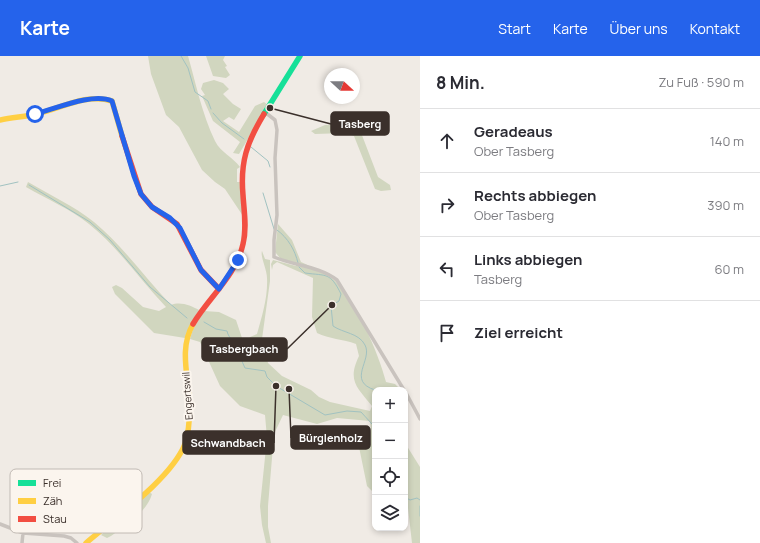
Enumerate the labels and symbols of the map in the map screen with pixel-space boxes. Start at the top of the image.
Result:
north arrow [324,68,360,104]
route start [26,105,44,123]
callout: Tasberg [331,112,389,135]
text: Tasberg [339,116,381,131]
route end [229,251,247,269]
callout: Tasbergbach [202,338,287,361]
text: Tasbergbach [210,341,279,356]
street label: Engertswil [178,371,196,421]
callout: Bürglenholz [291,426,370,449]
text: Bürglenholz [299,430,363,445]
callout: Schwandbach [183,431,274,454]
text: Schwandbach [190,435,266,450]
legend [10,469,142,533]
text: Frei [43,475,61,490]
text: Zäh [43,493,62,508]
text: Stau [43,511,67,526]

